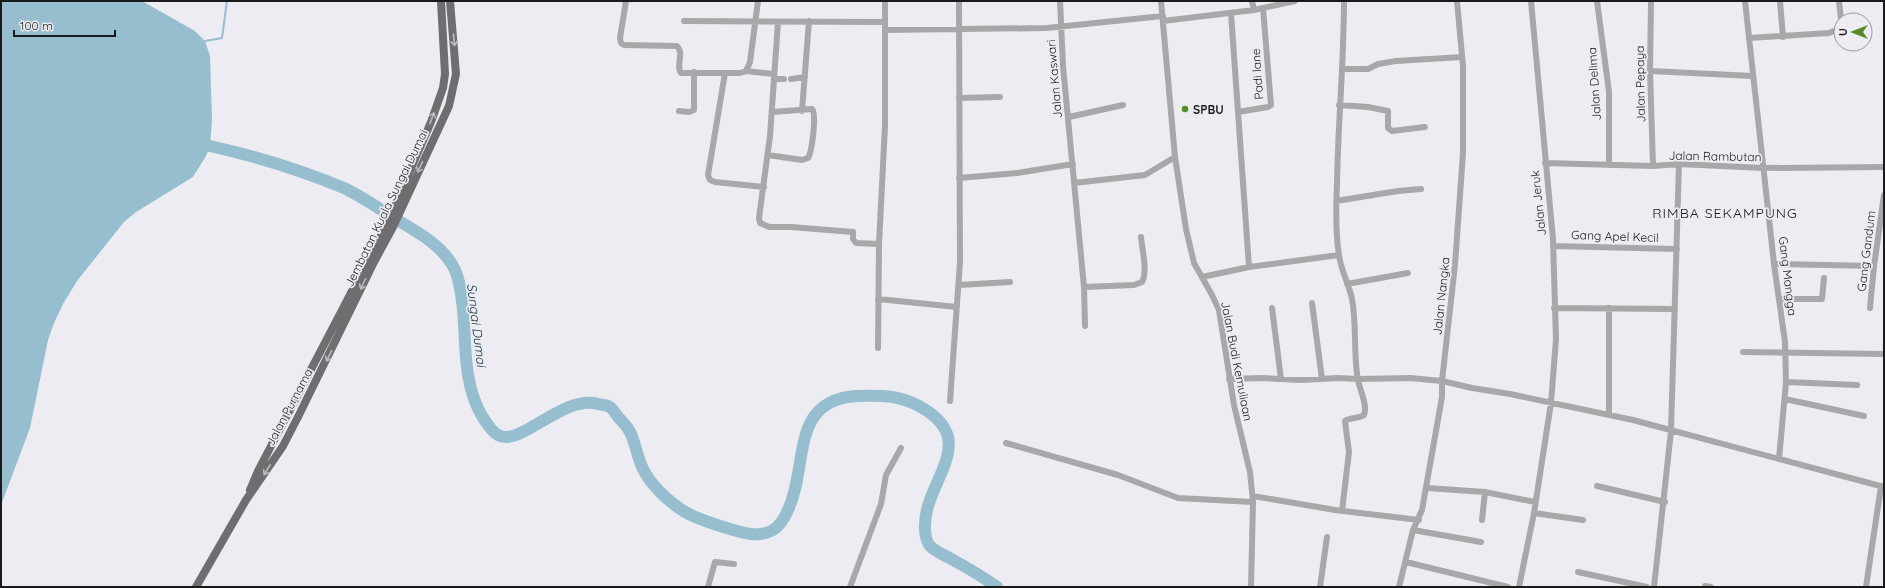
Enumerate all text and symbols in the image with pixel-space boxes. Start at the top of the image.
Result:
scale bar [14,12,115,38]
north arrow [1833,12,1873,52]
text: 100 m [20,18,53,33]
text: U [1836,28,1850,36]
one-way arrow [450,33,457,46]
street label: Jalan Kaswari [1043,39,1065,119]
street label: Jalan Pepaya [1632,45,1648,123]
street label: Jalan Delima [1584,47,1604,121]
street label: Padi lane [1248,48,1266,100]
place label: SPBU [1193,102,1224,117]
marker: SPBU [1180,104,1190,114]
one-way arrow [429,112,436,125]
street label: Jembatan Kuala Sungai Dumai [341,127,431,289]
street label: Jalan Rambutan [1668,148,1762,164]
one-way arrow [416,160,423,172]
street label: Jalan Jeruk [1527,169,1549,237]
district label: RIMBA SEKAMPUNG [1652,204,1798,222]
street label: Gang Gandum [1854,210,1878,292]
street label: Gang Apel Kecil [1571,227,1659,245]
street label: Gang Mangga [1776,235,1800,317]
street label: Jalan Nangka [1429,256,1453,336]
one-way arrow [359,277,366,289]
water label: Sungai Dumai [464,282,490,370]
street label: Jalan Budi Kemuliaan [1218,300,1256,422]
one-way arrow [325,350,332,362]
street label: Jalan Purnama [262,366,316,448]
one-way arrow [263,464,271,476]

